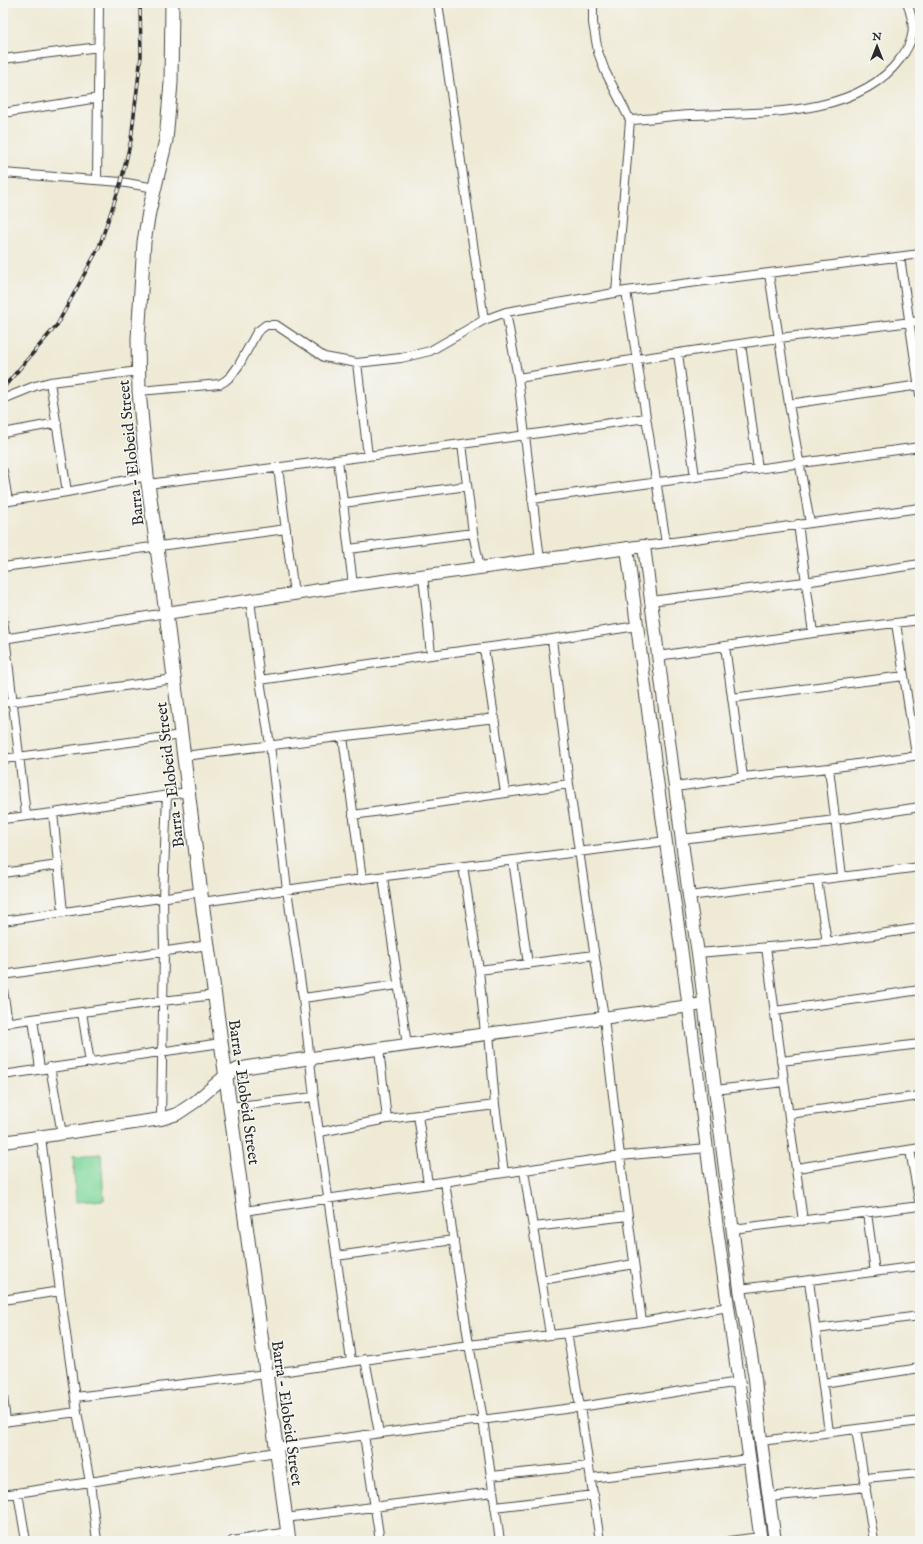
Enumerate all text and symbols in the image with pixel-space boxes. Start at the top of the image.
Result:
north arrow [857,26,897,66]
text: N [871,30,882,44]
street label: Barra - Elobeid Street [114,378,150,527]
street label: Barra - Elobeid Street [152,700,190,849]
street label: Barra - Elobeid Street [223,1018,263,1167]
street label: Barra - Elobeid Street [266,1339,306,1488]

